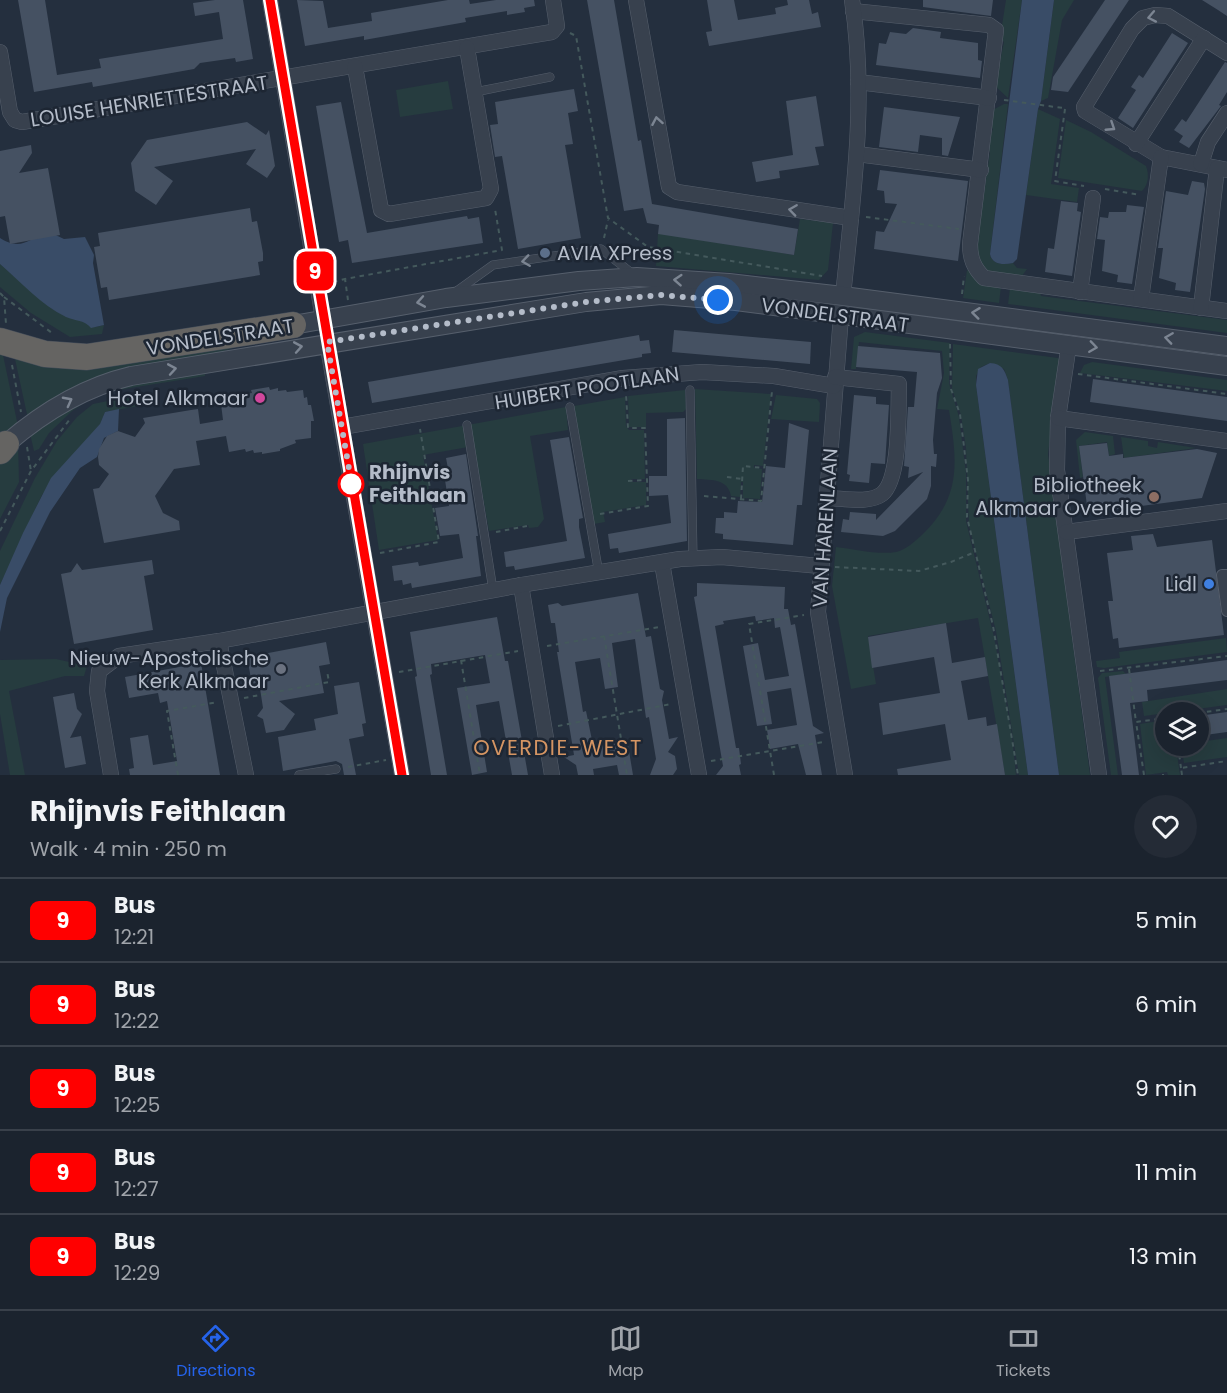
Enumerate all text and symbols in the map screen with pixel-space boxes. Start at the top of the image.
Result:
one-way arrow [1147,10,1157,23]
street label: LOUISE HENRIETTESTRAAT [28,68,270,134]
one-way arrow [651,116,664,126]
one-way arrow [1104,120,1115,131]
one-way arrow [789,204,798,216]
place label: AVIA XPress [557,239,672,267]
marker: AVIA XPress [538,246,552,260]
line badge: 9 [296,252,334,290]
one-way arrow [521,254,530,266]
text: 9 [309,257,321,286]
one-way arrow [673,273,682,286]
your location [703,285,733,315]
street label: VONDELSTRAAT [759,291,911,339]
one-way arrow [417,296,426,308]
one-way arrow [971,307,980,319]
street label: VONDELSTRAAT [144,312,296,362]
one-way arrow [1164,332,1174,345]
one-way arrow [292,341,302,354]
one-way arrow [1088,341,1097,353]
street label: HUIBERT POOTLAAN [493,360,681,416]
one-way arrow [166,363,176,376]
place label: Hotel Alkmaar [108,384,248,412]
marker: Hotel Alkmaar [253,391,267,405]
one-way arrow [61,397,72,408]
street label: VAN HARENLAAN [805,447,845,609]
place label: Rhijnvis Feithlaan [369,458,466,509]
marker: Rhijnvis Feithlaan [338,471,364,497]
place label: Bibliotheek Alkmaar Overdie [975,471,1143,522]
marker: Bibliotheek Alkmaar Overdie [1147,490,1161,504]
place label: Lidl [1165,570,1197,598]
marker: Lidl [1202,577,1216,591]
place label: Nieuw-Apostolische Kerk Alkmaar [69,644,269,695]
marker: Nieuw-Apostolische Kerk Alkmaar [274,662,288,676]
map controls [1155,702,1209,756]
button: layers [1155,702,1209,756]
district label: OVERDIE-WEST [473,733,643,762]
text: Rhijnvis Feithlaan [30,792,286,831]
button: heart [1134,795,1197,858]
text: Walk · 4 min · 250 m [30,835,227,863]
text: Bus [114,890,156,921]
text: 5 min [1135,905,1197,936]
text: 9 [57,906,69,935]
text: 12:21 [114,923,154,951]
text: Bus [114,974,156,1005]
text: 6 min [1135,989,1197,1020]
text: 9 [57,990,69,1019]
text: 12:22 [114,1007,159,1035]
text: Bus [114,1058,156,1089]
text: 9 min [1135,1073,1197,1104]
text: 9 [57,1074,69,1103]
text: 12:25 [114,1091,160,1119]
text: Bus [114,1142,156,1173]
text: 11 min [1135,1157,1197,1188]
text: 9 [57,1158,69,1187]
text: 12:27 [114,1175,159,1203]
text: Bus [114,1226,156,1257]
text: 13 min [1129,1241,1197,1272]
text: 9 [57,1242,69,1271]
text: 12:29 [114,1259,160,1287]
tab: Directions [176,1322,256,1383]
tab: Map [608,1322,644,1383]
tab: Tickets [996,1322,1051,1383]

